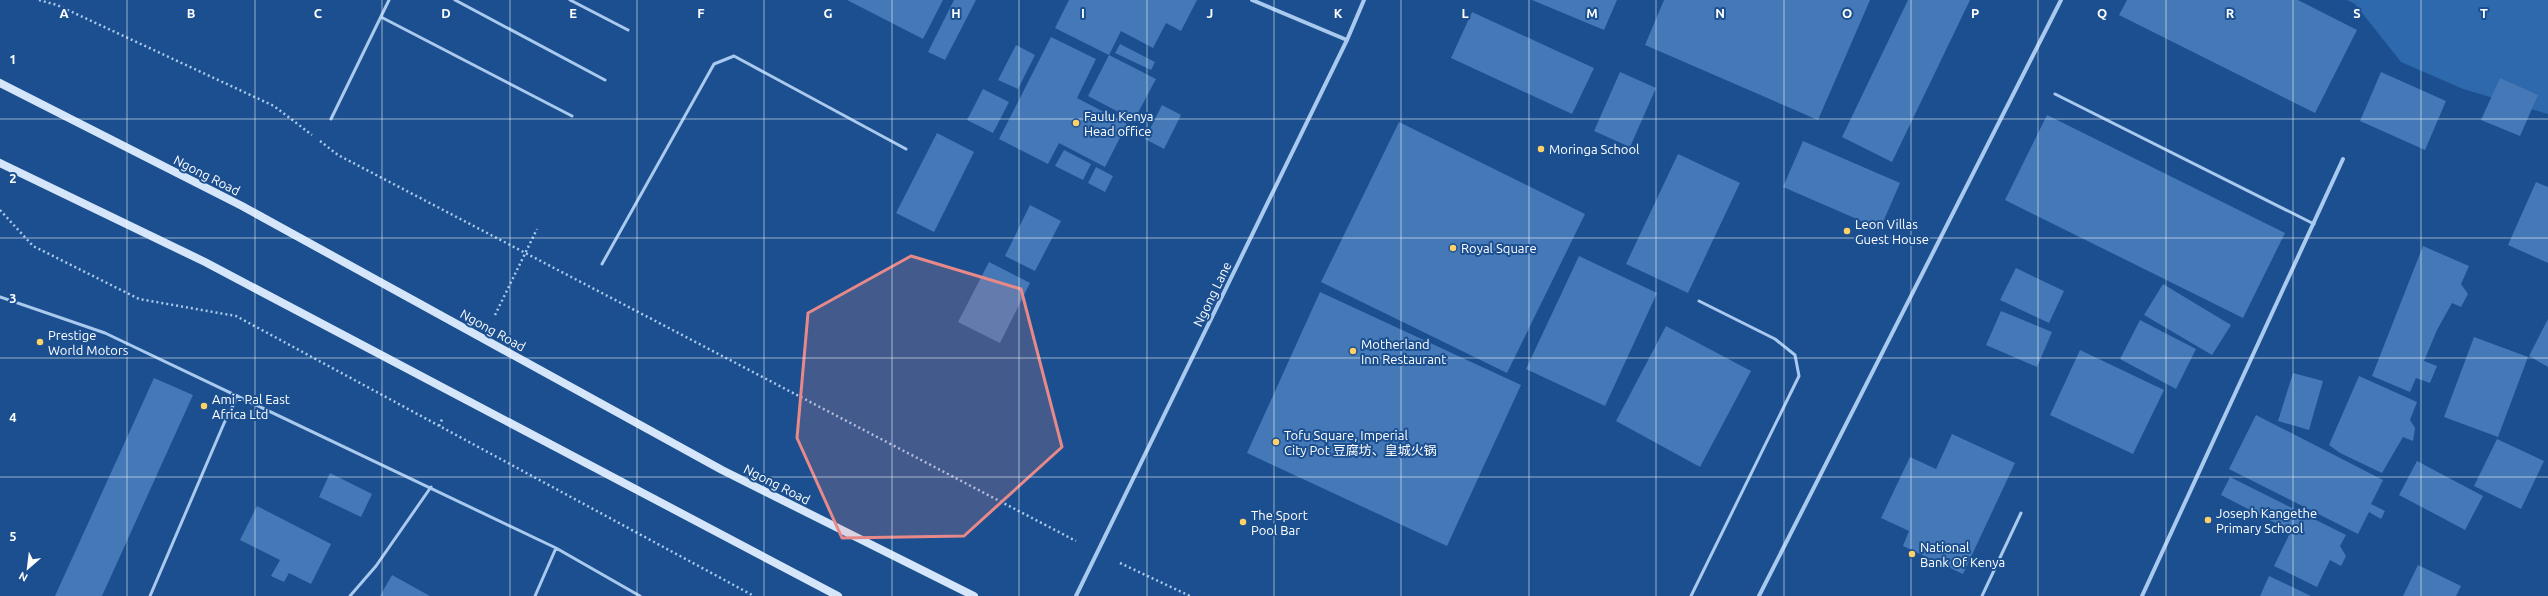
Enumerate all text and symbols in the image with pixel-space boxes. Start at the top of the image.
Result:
text: A [59,6,69,20]
text: B [187,6,196,20]
text: C [314,6,323,20]
text: D [441,6,451,20]
text: E [569,6,577,20]
text: F [697,6,705,20]
text: G [824,6,833,20]
text: H [951,6,961,20]
text: I [1081,6,1085,20]
text: J [1207,6,1213,20]
text: K [1334,6,1343,20]
text: L [1461,6,1469,20]
text: M [1586,6,1598,20]
text: N [1715,6,1725,20]
text: O [1842,6,1852,20]
text: P [1971,6,1979,20]
text: Q [2097,6,2107,20]
text: R [2226,6,2235,20]
text: S [2353,6,2361,20]
text: T [2480,6,2488,20]
text: 1 [9,52,17,66]
place label: Faulu Kenya Head office [1084,109,1153,138]
marker: Faulu Kenya Head office [1071,118,1081,128]
place label: Moringa School [1549,142,1640,156]
marker: Moringa School [1536,144,1546,154]
street label: Ngong Road [172,152,242,198]
text: 2 [9,171,17,185]
place label: Leon Villas Guest House [1855,217,1929,246]
marker: Leon Villas Guest House [1842,226,1852,236]
place label: Royal Square [1461,241,1537,255]
marker: Royal Square [1448,243,1458,253]
street label: Ngong Lane [1190,259,1234,329]
text: 3 [9,291,17,305]
street label: Ngong Road [458,306,528,354]
place label: Prestige World Motors [48,328,129,357]
marker: Prestige World Motors [35,337,45,347]
place label: Motherland Inn Restaurant [1361,337,1446,366]
marker: Motherland Inn Restaurant [1348,346,1358,356]
place label: Ami - Pal East Africa Ltd [212,392,290,421]
marker: Ami - Pal East Africa Ltd [199,401,209,411]
text: 4 [9,410,17,424]
place label: Tofu Square, Imperial City Pot 豆腐坊、皇城火锅 [1284,428,1437,457]
marker: Tofu Square, Imperial City Pot 豆腐坊、皇城火锅 [1271,437,1281,447]
street label: Ngong Road [742,461,812,507]
place label: Joseph Kangethe Primary School [2216,506,2317,535]
place label: The Sport Pool Bar [1251,508,1308,537]
marker: Joseph Kangethe Primary School [2203,515,2213,525]
marker: The Sport Pool Bar [1238,517,1248,527]
text: 5 [9,529,17,543]
place label: National Bank Of Kenya [1920,540,2005,569]
north arrow [8,548,48,588]
marker: National Bank Of Kenya [1907,549,1917,559]
text: N [17,570,30,584]

